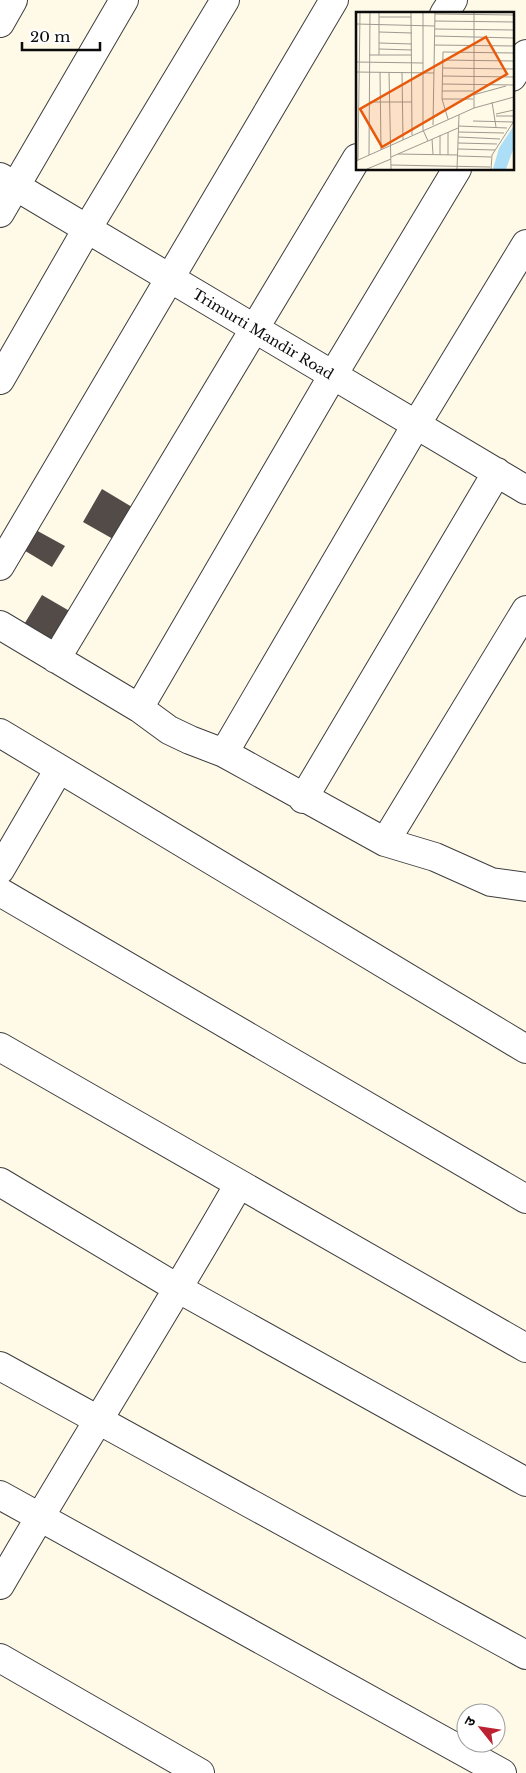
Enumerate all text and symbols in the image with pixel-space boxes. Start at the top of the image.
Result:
inset map [356,12,514,170]
scale bar [22,20,100,52]
text: 20 m [30,27,70,46]
street label: Trimurti Mandir Road [189,285,337,384]
north arrow [456,1703,506,1753]
text: उ [460,1713,480,1730]

